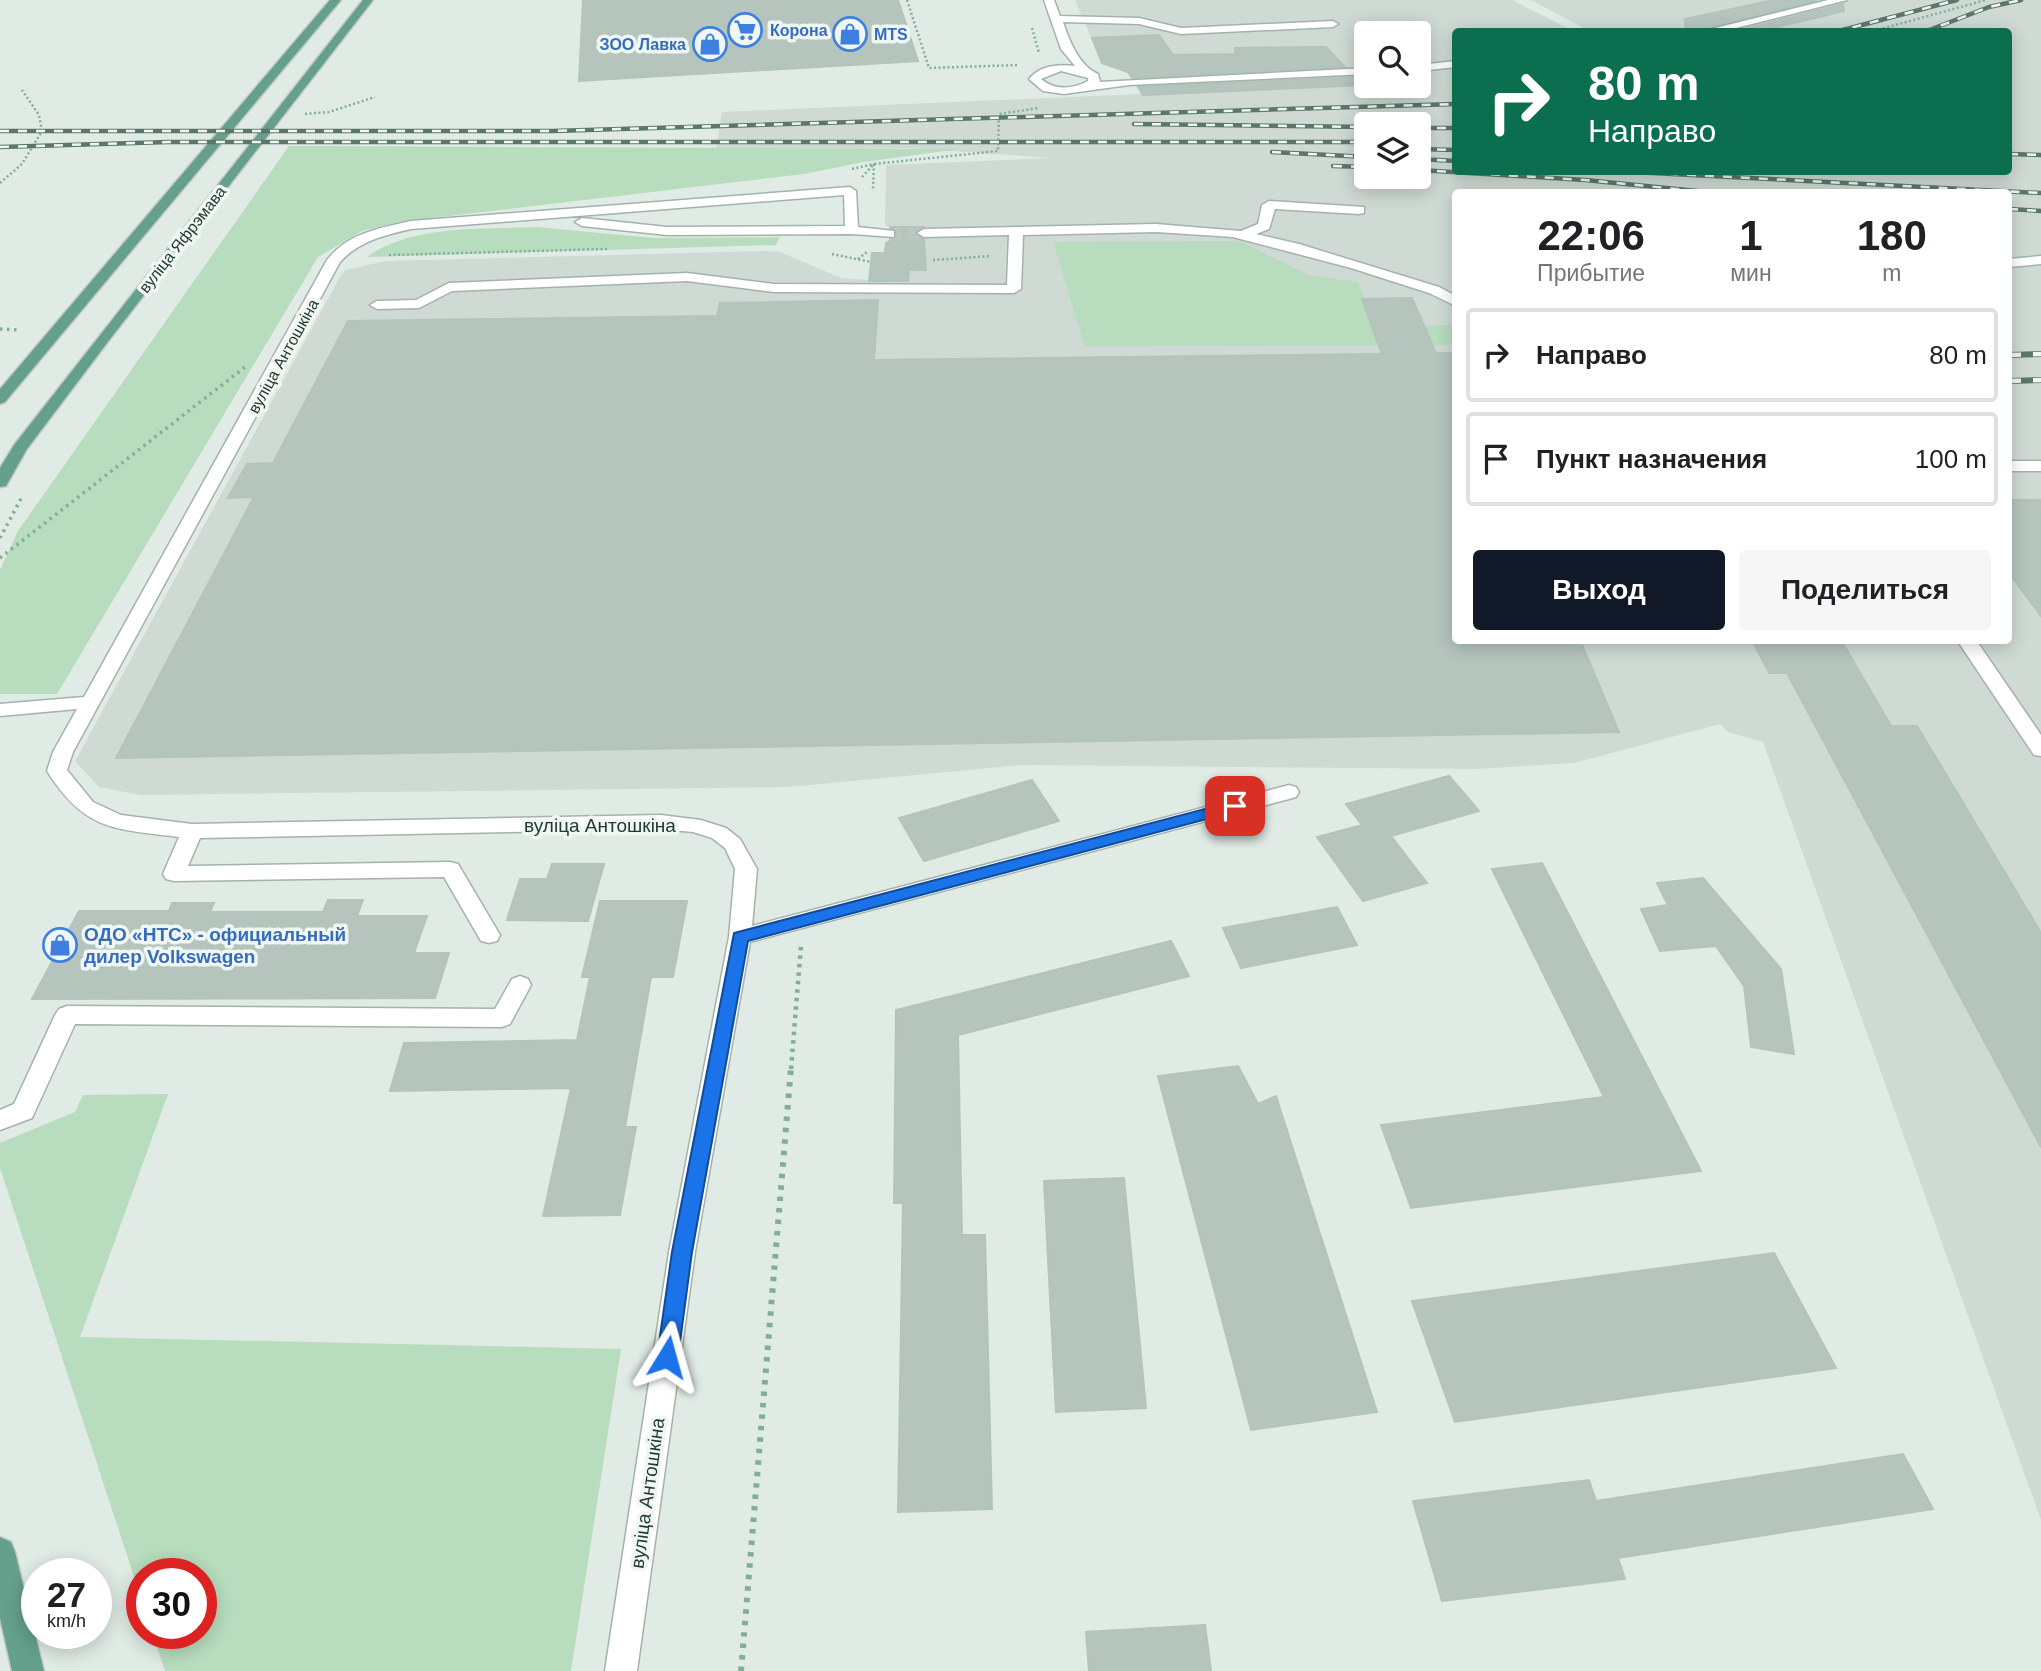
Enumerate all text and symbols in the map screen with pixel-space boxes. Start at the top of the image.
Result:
supermarket icon: Корона [726,11,764,49]
shop icon: MTS [831,15,869,53]
map controls [1354,21,1431,189]
button: search [1354,21,1431,98]
place label: Корона [770,22,828,39]
shop icon: ЗОО Лавка [691,25,729,63]
place label: MTS [874,26,908,43]
place label: ЗОО Лавка [600,36,686,53]
icon: right [1473,56,1564,147]
text: 80 m [1588,56,1700,110]
button: layers [1354,112,1431,189]
text: Направо [1588,113,1716,149]
street label: вуліца Яфрэмава [136,183,229,296]
text: 22:06 [1537,212,1645,259]
text: 1 [1739,212,1763,259]
text: 180 [1857,212,1927,259]
text: Прибытие [1537,260,1645,286]
text: мин [1730,260,1772,286]
text: m [1882,260,1901,286]
street label: вуліца Антошкіна [245,296,322,416]
icon: right [1477,336,1515,374]
text: Направо [1536,340,1647,370]
text: 80 m [1929,340,1987,370]
icon: arrive [1477,440,1515,478]
text: Пункт назначения [1536,444,1767,474]
text: 100 m [1915,444,1987,474]
button: Выход [1473,550,1725,630]
button: Поделиться [1739,550,1991,630]
pin [1205,776,1265,836]
icon: arrive [1216,787,1254,825]
street label: вуліца Антошкіна [524,815,676,836]
place label: ОДО «НТС» - официальный дилер Volkswagen [84,924,346,967]
shop icon: ОДО «НТС» - официальный дилер Volkswagen [41,926,79,964]
position arrow [630,1320,704,1394]
street label: вуліца Антошкіна [627,1416,669,1570]
speed limit sign: 30 [126,1558,217,1649]
text: 27 [47,1575,86,1614]
text: km/h [47,1611,86,1631]

